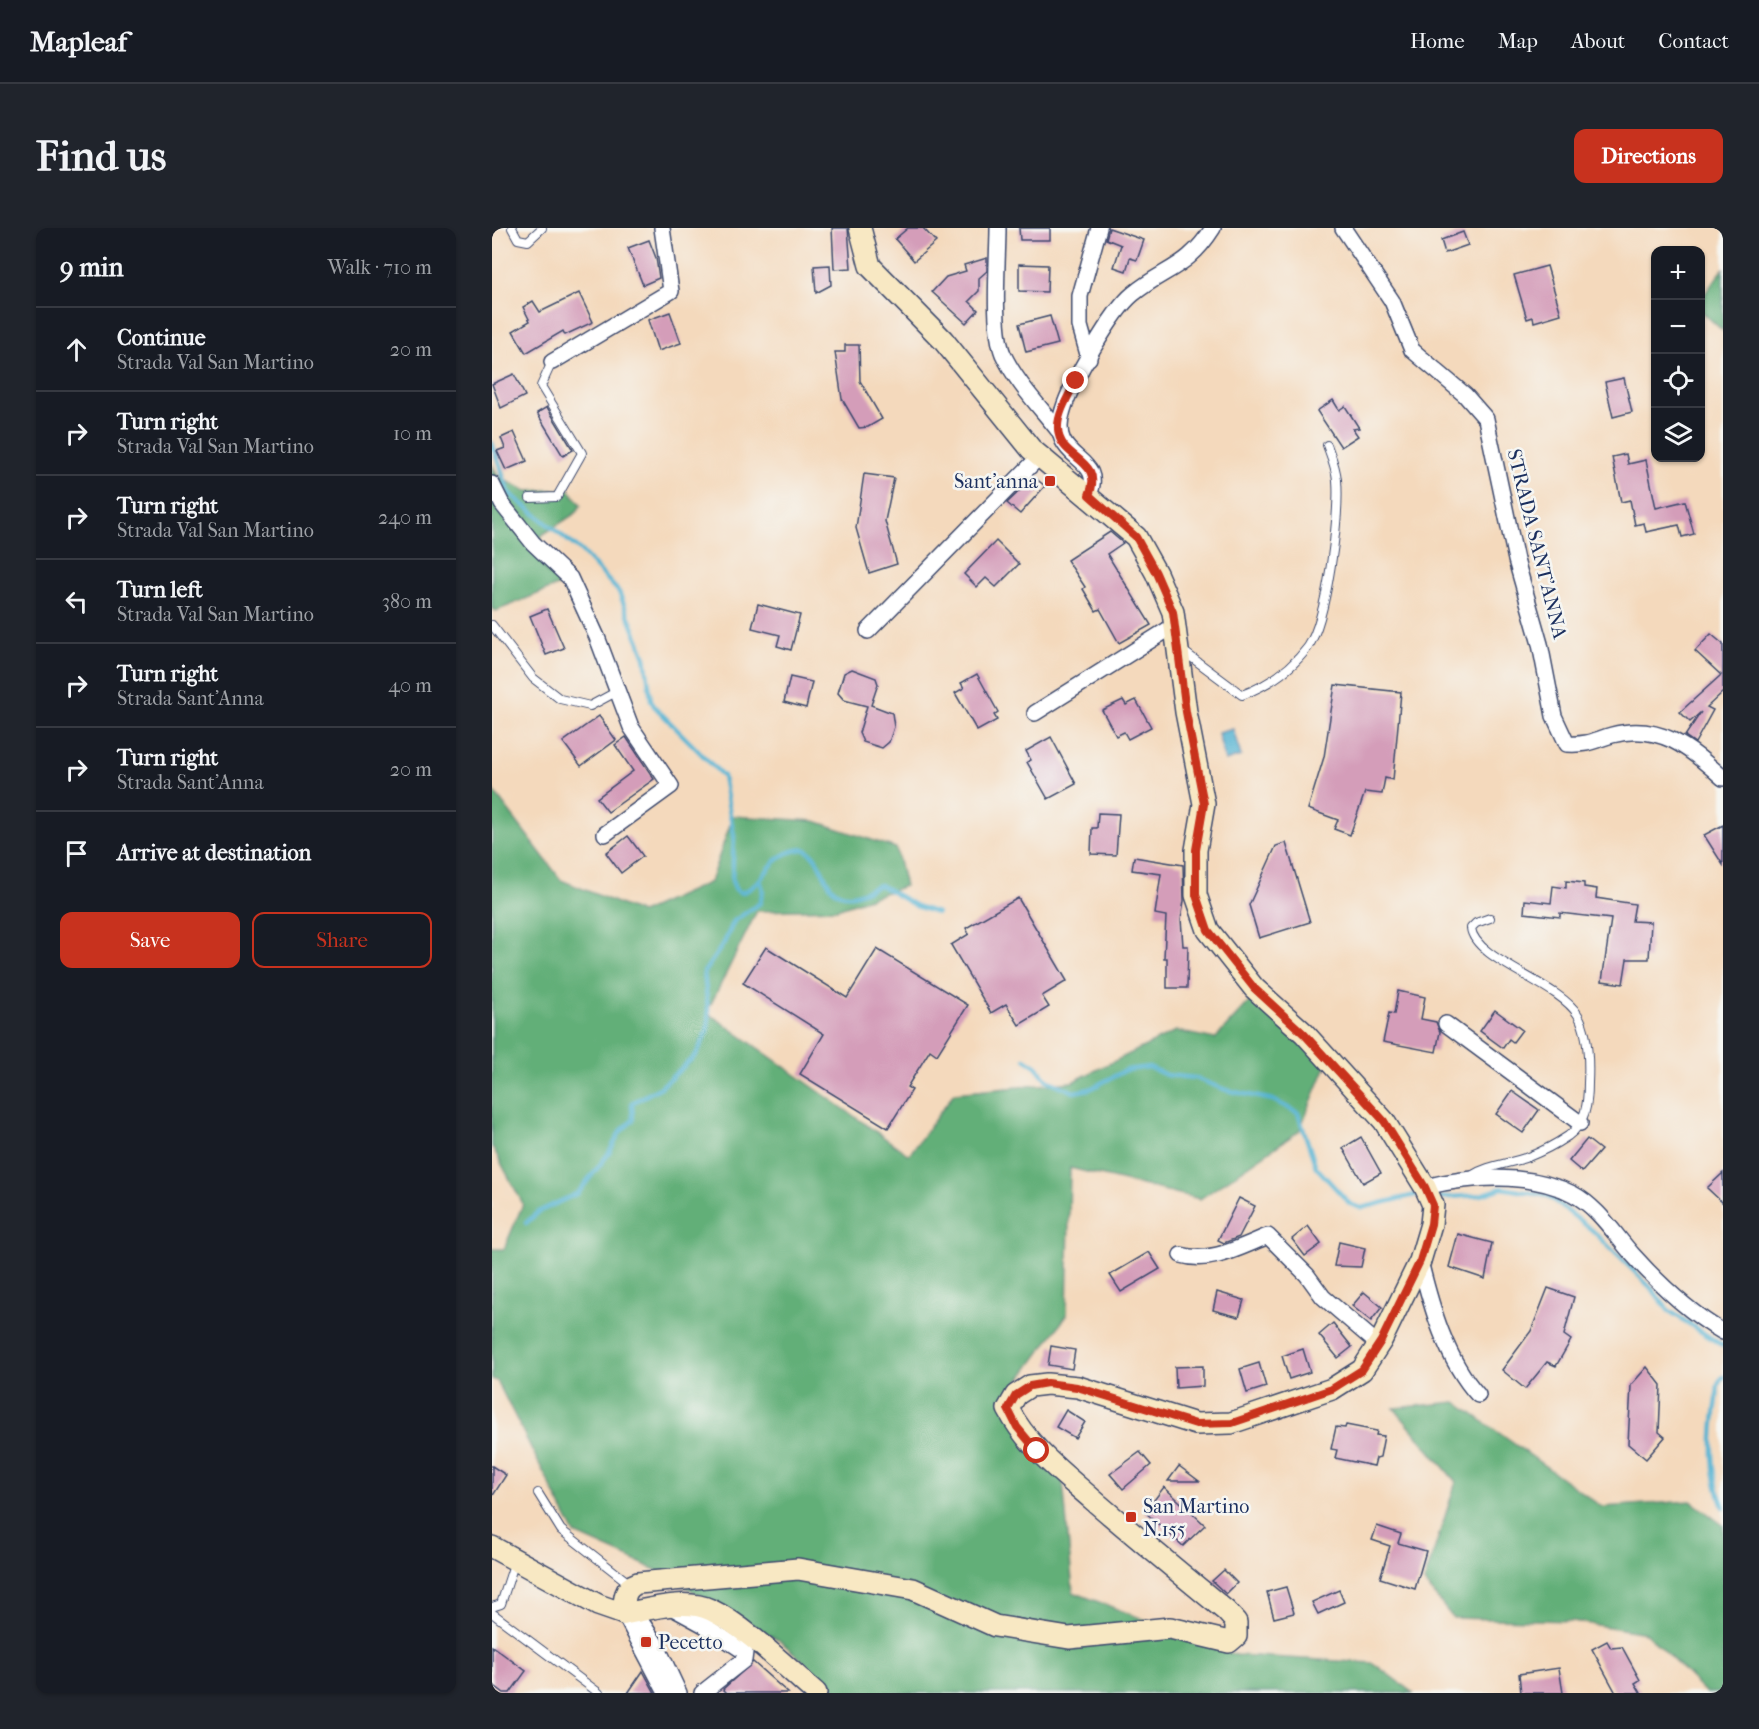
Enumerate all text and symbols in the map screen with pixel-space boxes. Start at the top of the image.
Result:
text: Mapleaf [30,25,127,58]
text: Home [1410,29,1465,53]
text: Map [1498,29,1538,53]
text: About [1571,29,1625,53]
text: Contact [1658,29,1729,53]
button: Directions [1574,129,1723,183]
text: Find us [36,132,166,181]
map controls [1651,246,1705,462]
button: + [1651,246,1705,300]
text: 9 min [60,252,124,283]
text: Walk · 710 m [327,256,432,279]
button: − [1651,300,1705,354]
text: Continue [117,325,206,351]
icon: ahead [60,333,93,366]
text: 20 m [390,338,432,361]
text: Strada Val San Martino [117,351,314,374]
button: locate [1651,354,1705,408]
route end [1062,367,1088,393]
button: layers [1651,408,1705,462]
text: Turn right [117,409,218,435]
icon: right [60,417,93,450]
text: 10 m [393,422,432,445]
text: Strada Val San Martino [117,435,314,458]
street label: STRADA SANT'ANNA [1502,447,1572,642]
place label: Sant'anna [954,470,1039,493]
marker: Sant'anna [1043,474,1057,488]
text: Turn right [117,493,218,519]
icon: right [60,501,93,534]
text: 240 m [378,506,432,529]
text: Strada Val San Martino [117,519,314,542]
text: Turn left [117,577,203,603]
icon: left [60,585,93,618]
text: 380 m [382,590,432,613]
text: Strada Val San Martino [117,603,314,626]
text: Turn right [117,661,218,687]
icon: right [60,669,93,702]
text: 40 m [388,674,432,697]
text: Strada Sant'Anna [117,687,264,710]
text: Turn right [117,745,218,771]
icon: right [60,753,93,786]
text: 20 m [390,758,432,781]
text: Strada Sant'Anna [117,771,264,794]
icon: arrive [60,837,93,870]
text: Arrive at destination [117,840,311,866]
button: Save [60,912,240,968]
button: Share [252,912,432,968]
route start [1023,1437,1049,1463]
place label: San Martino N.155 [1143,1495,1249,1541]
marker: San Martino N.155 [1124,1510,1138,1524]
place label: Pecetto [658,1631,723,1654]
marker: Pecetto [639,1635,653,1649]

